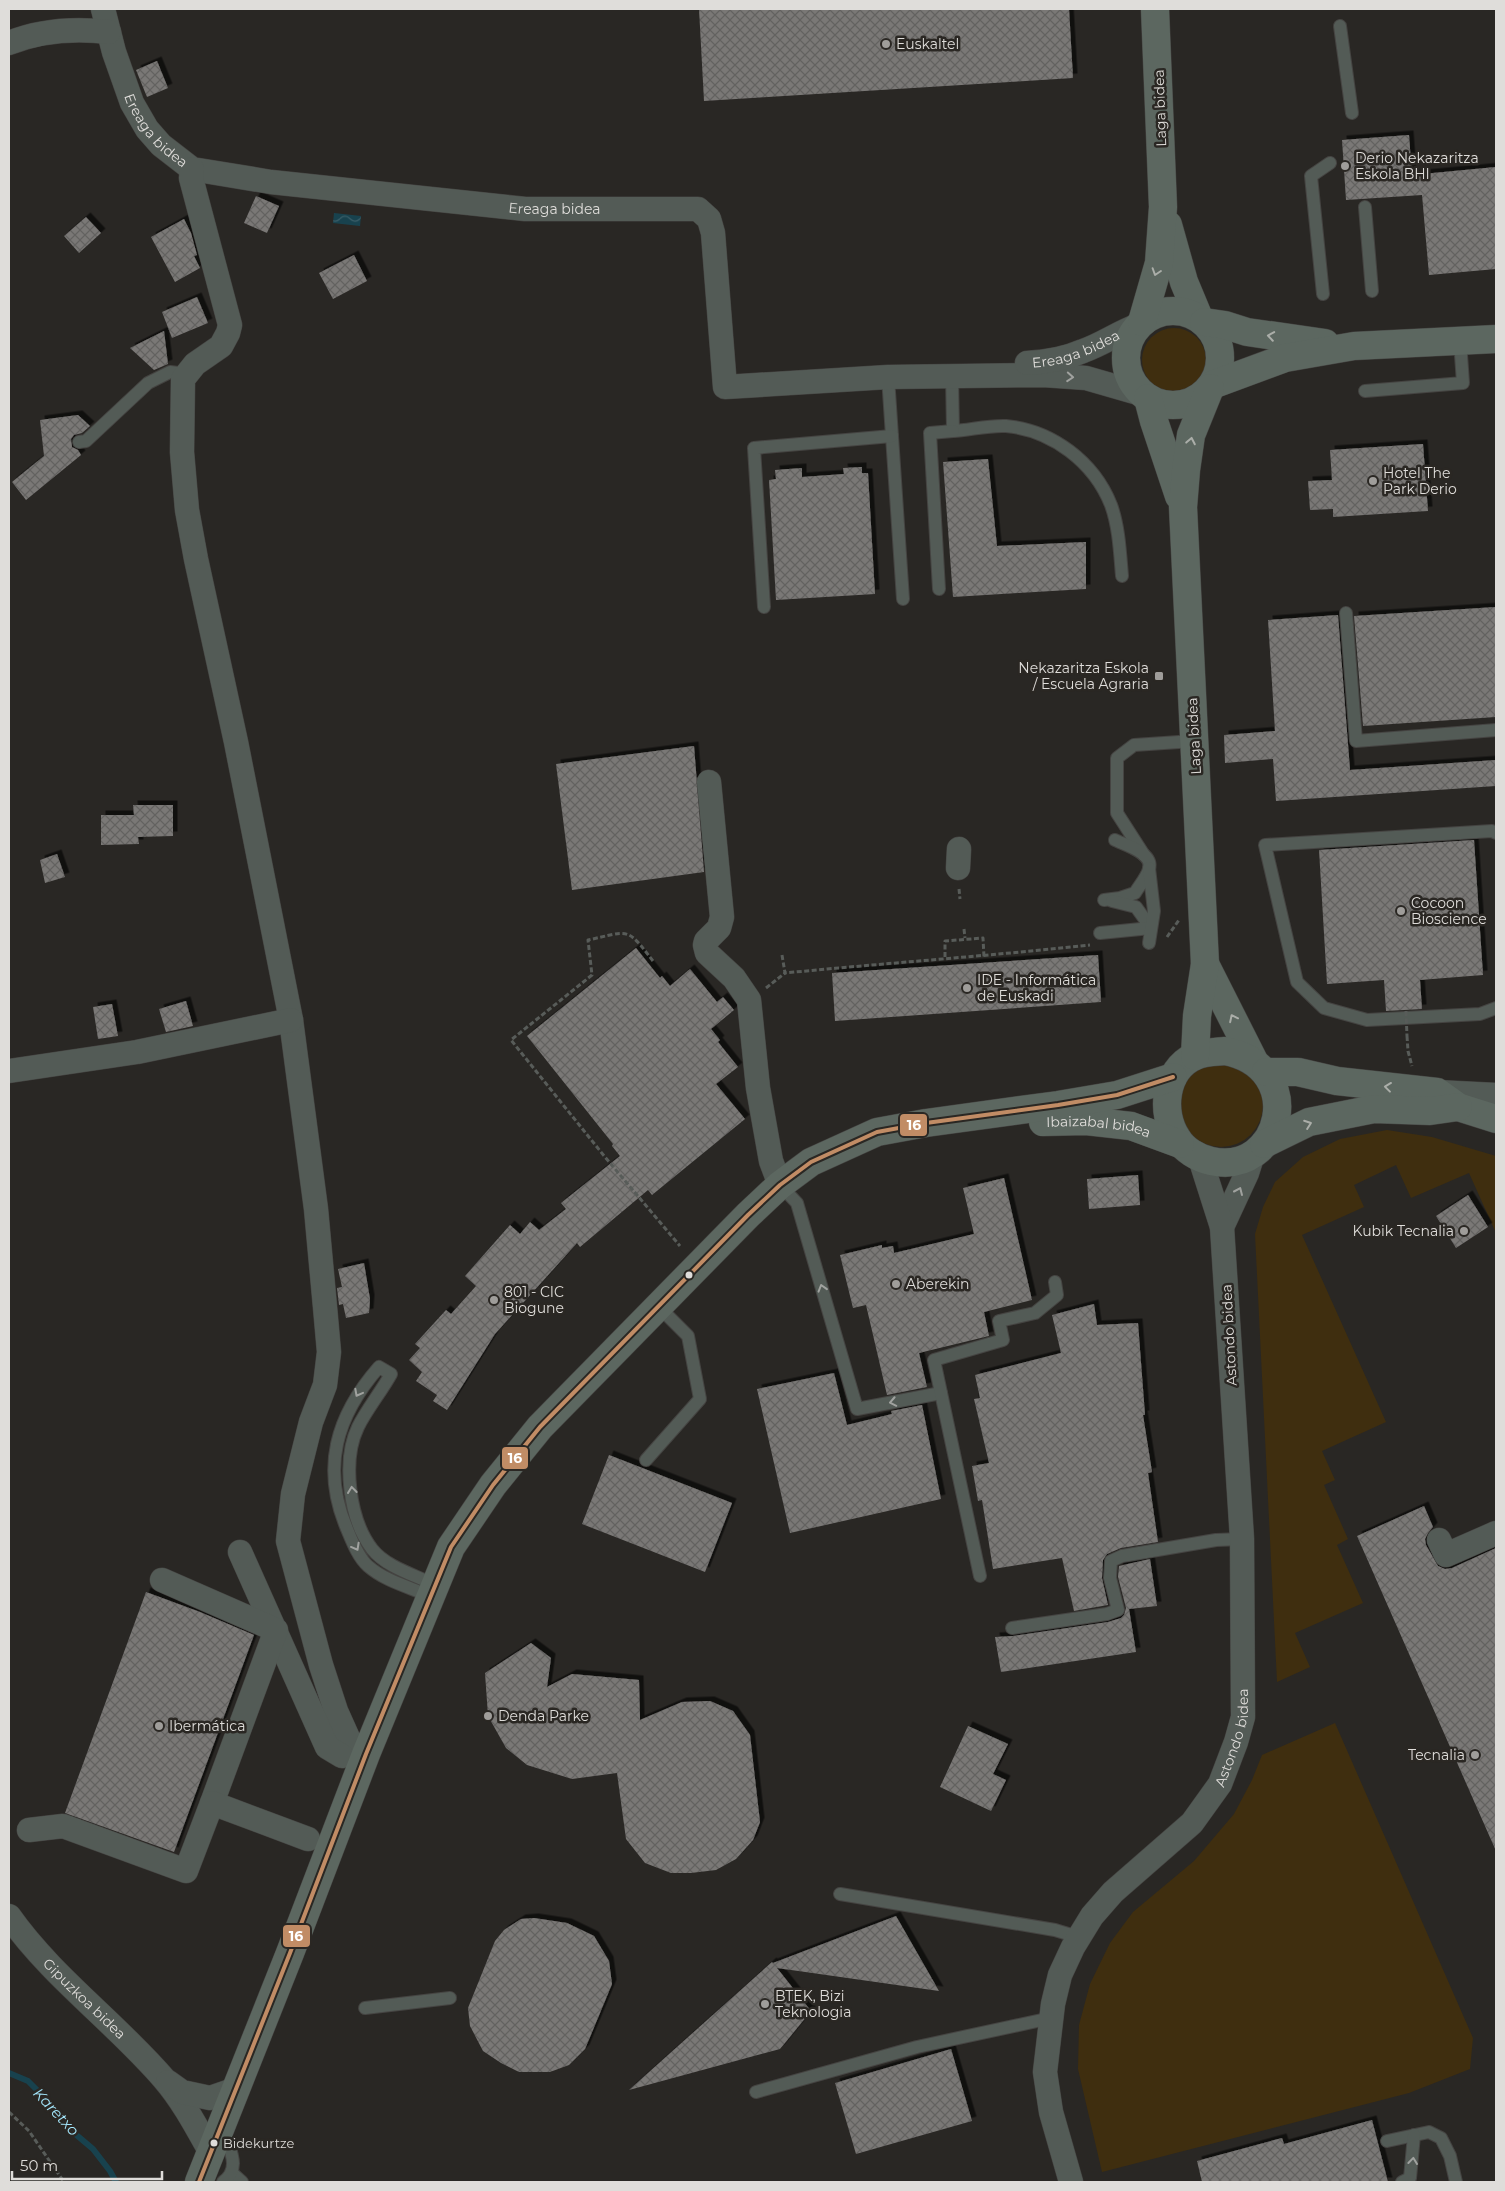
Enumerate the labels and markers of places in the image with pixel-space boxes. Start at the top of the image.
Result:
place label: Euskaltel [896,35,959,53]
marker: Euskaltel [880,38,892,50]
place label: Derio Nekazaritza Eskola BHI [1355,149,1479,183]
marker: Derio Nekazaritza Eskola BHI [1339,160,1351,172]
place label: Hotel The Park Derio [1383,464,1457,498]
marker: Hotel The Park Derio [1367,475,1379,487]
place label: Nekazaritza Eskola / Escuela Agraria [1018,659,1149,693]
marker: Nekazaritza Eskola / Escuela Agraria [1153,670,1165,682]
place label: Cocoon Bioscience [1411,894,1487,928]
marker: Cocoon Bioscience [1395,905,1407,917]
place label: IDE - Informática de Euskadi [977,971,1096,1005]
marker: IDE - Informática de Euskadi [961,982,973,994]
place label: Kubik Tecnalia [1352,1222,1454,1240]
marker: Kubik Tecnalia [1458,1225,1470,1237]
unlabelled marker [684,1270,694,1280]
place label: Aberekin [906,1275,969,1293]
marker: Aberekin [890,1278,902,1290]
place label: 801 - CIC Biogune [504,1283,564,1317]
marker: 801 - CIC Biogune [488,1294,500,1306]
place label: Denda Parke [498,1707,589,1725]
marker: Denda Parke [482,1710,494,1722]
place label: Ibermática [169,1717,245,1735]
marker: Ibermática [153,1720,165,1732]
place label: Tecnalia [1408,1746,1465,1764]
marker: Tecnalia [1469,1749,1481,1761]
place label: BTEK, Bizi Teknologia [775,1987,851,2021]
marker: BTEK, Bizi Teknologia [759,1998,771,2010]
place label: Bidekurtze [223,2135,295,2151]
marker: Bidekurtze [209,2138,219,2148]

